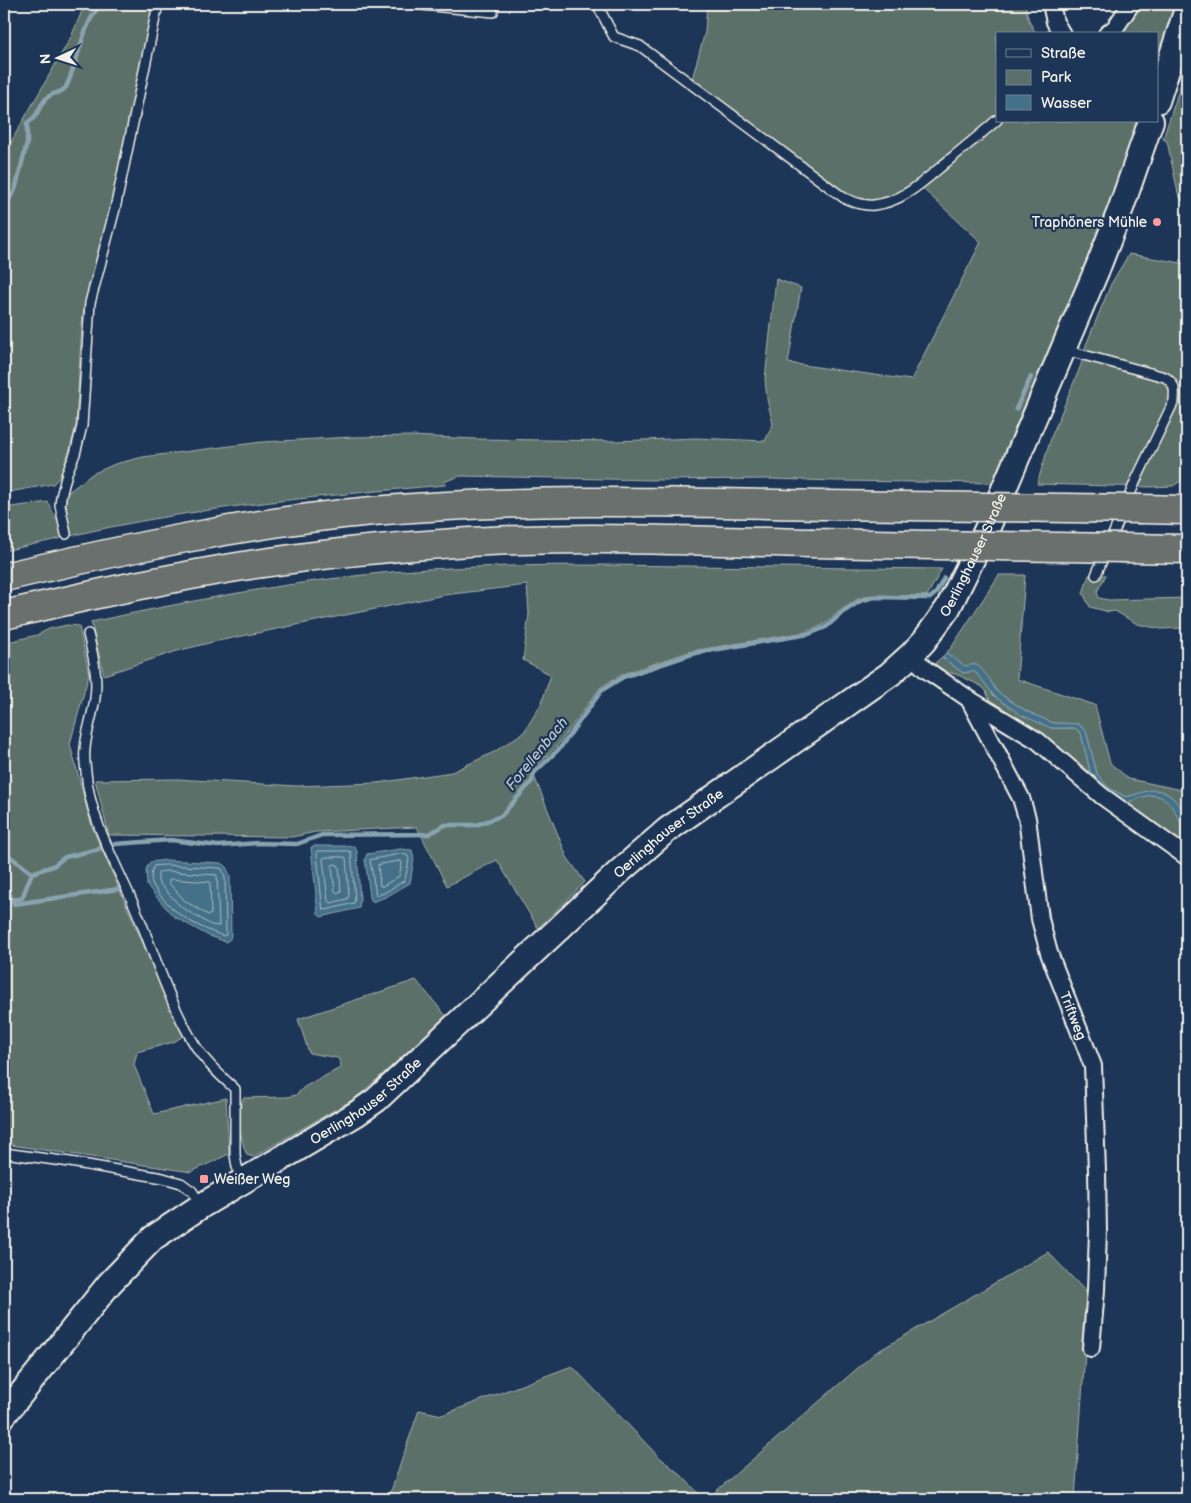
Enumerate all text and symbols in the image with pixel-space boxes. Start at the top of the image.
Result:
north arrow [32,32,82,82]
legend [996,32,1158,122]
text: Straße [1041,44,1086,63]
text: N [37,53,54,65]
text: Park [1041,68,1072,87]
text: Wasser [1041,94,1092,113]
place label: Traphöners Mühle [1032,214,1147,231]
marker: Traphöners Mühle [1151,216,1163,228]
street label: Oerlinghauser Straße [936,490,1010,620]
water label: Forellenbach [502,714,572,794]
street label: Oerlinghauser Straße [610,785,727,881]
street label: Triftweg [1056,989,1090,1042]
street label: Oerlinghauser Straße [307,1054,425,1148]
place label: Weißer Weg [214,1171,290,1188]
marker: Weißer Weg [198,1173,210,1185]

